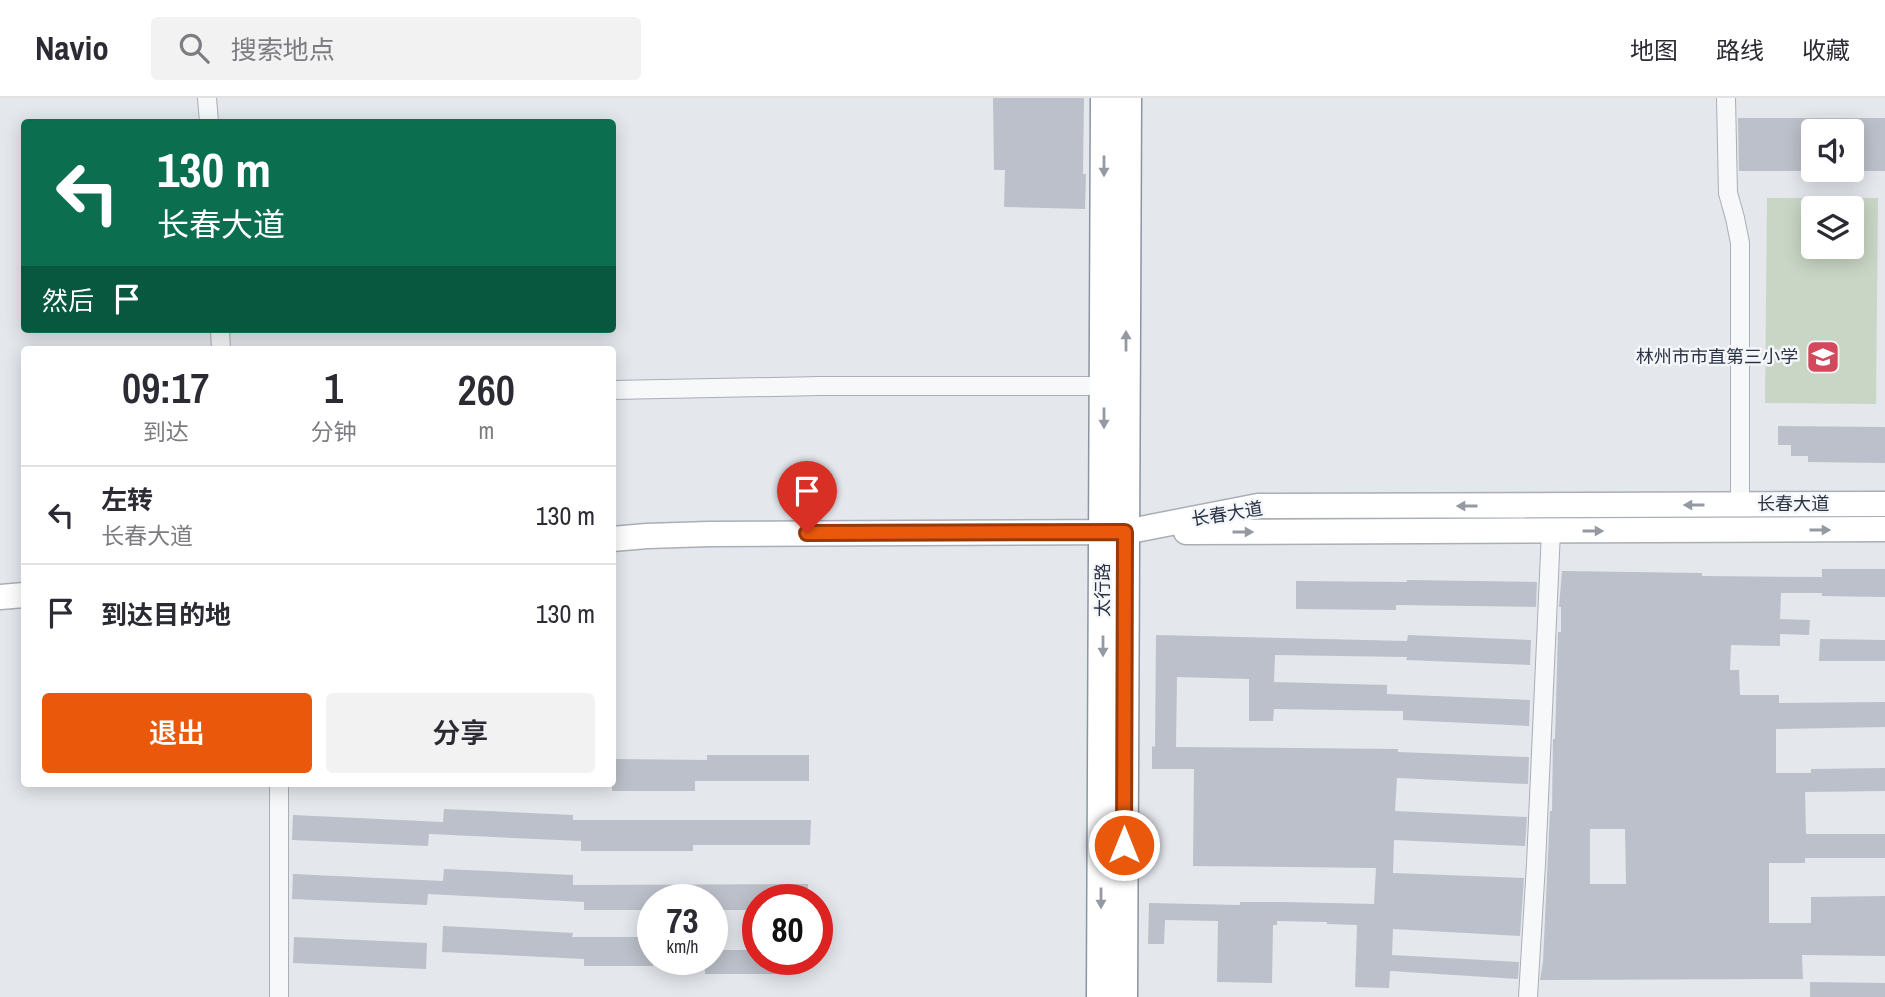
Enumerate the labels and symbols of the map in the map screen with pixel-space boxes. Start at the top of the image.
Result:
one-way arrow [1098,155,1110,177]
one-way arrow [1120,330,1132,352]
school or university icon: 林州市市直第三小学 [1804,338,1842,376]
place label: 林州市市直第三小学 [1636,344,1798,369]
one-way arrow [1098,407,1109,429]
pin [777,461,837,533]
street label: 长春大道 [1757,491,1829,516]
street label: 长春大道 [1189,496,1264,531]
one-way arrow [1683,499,1705,511]
one-way arrow [1456,500,1478,512]
one-way arrow [1809,524,1831,536]
one-way arrow [1582,525,1604,537]
one-way arrow [1232,526,1254,538]
street label: 太行路 [1090,563,1115,617]
one-way arrow [1097,635,1109,657]
position arrow [1087,808,1161,882]
speed limit sign: 80 [742,884,833,975]
one-way arrow [1096,887,1107,909]

